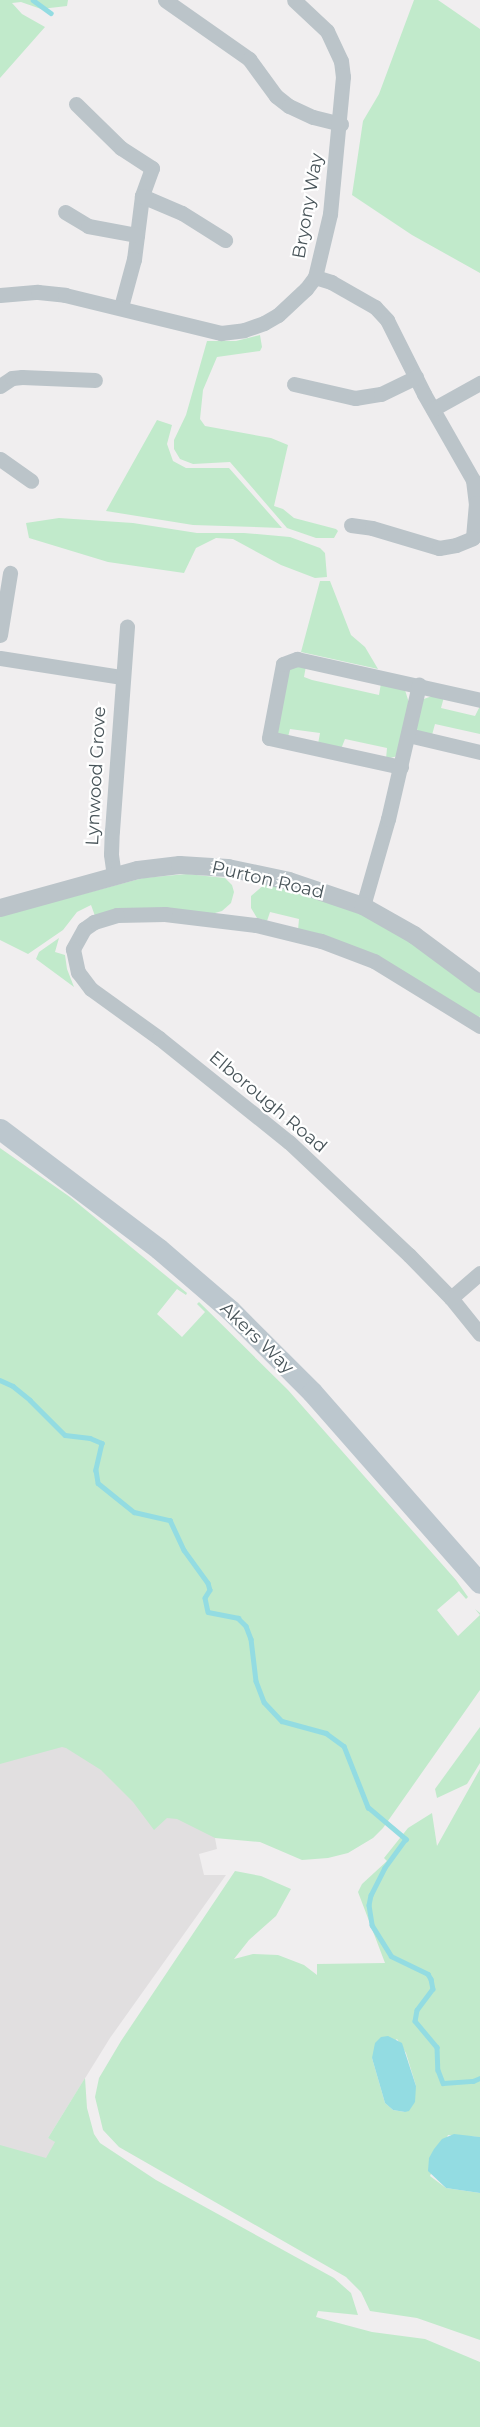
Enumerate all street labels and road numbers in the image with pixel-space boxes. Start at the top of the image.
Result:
street label: Bryony Way [288,152,328,260]
street label: Lynwood Grove [82,706,110,846]
street label: Purton Road [210,857,326,903]
street label: Elborough Road [205,1046,331,1158]
street label: Akers Way [216,1298,298,1378]

